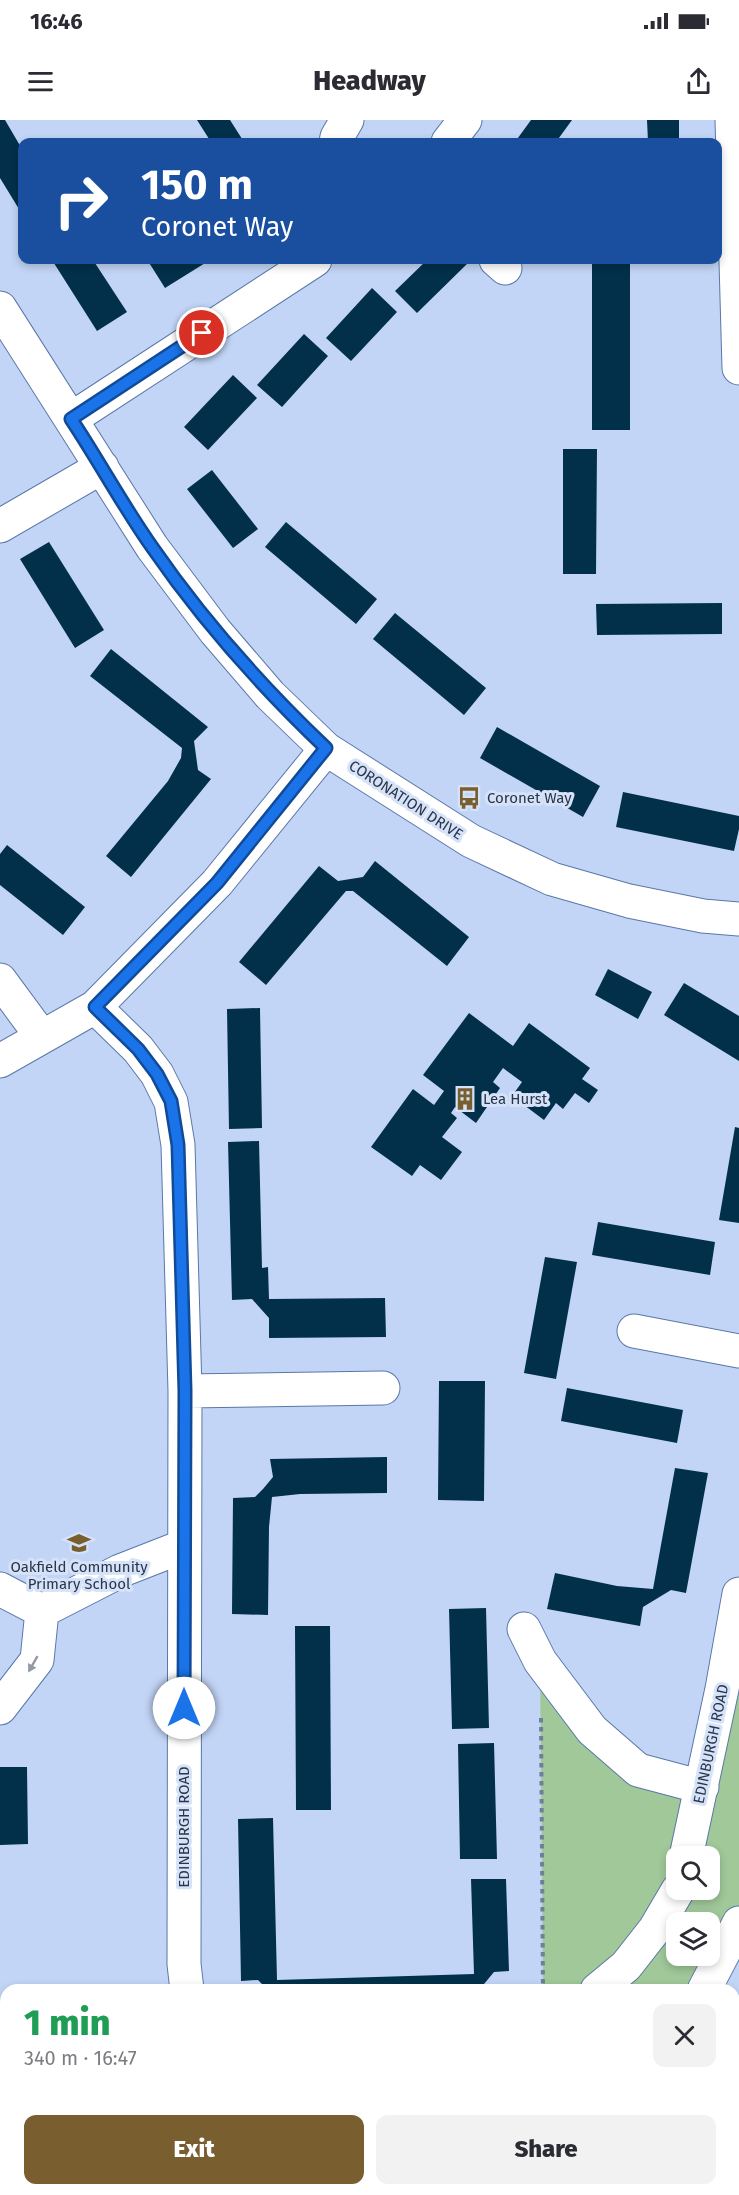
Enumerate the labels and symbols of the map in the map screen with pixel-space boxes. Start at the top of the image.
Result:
pin [176,307,227,358]
street label: CORONATION DRIVE [346,756,466,844]
bus stop icon: Coronet Way [456,785,482,811]
place label: Coronet Way [487,789,572,807]
building icon: Lea Hurst [452,1086,478,1112]
place label: Lea Hurst [483,1090,548,1108]
school or university icon: Oakfield Community Primary School [66,1530,92,1556]
place label: Oakfield Community Primary School [10,1558,148,1593]
one-way arrow [28,1656,38,1673]
position arrow [152,1676,216,1740]
street label: EDINBURGH ROAD [690,1683,732,1805]
street label: EDINBURGH ROAD [175,1766,193,1888]

